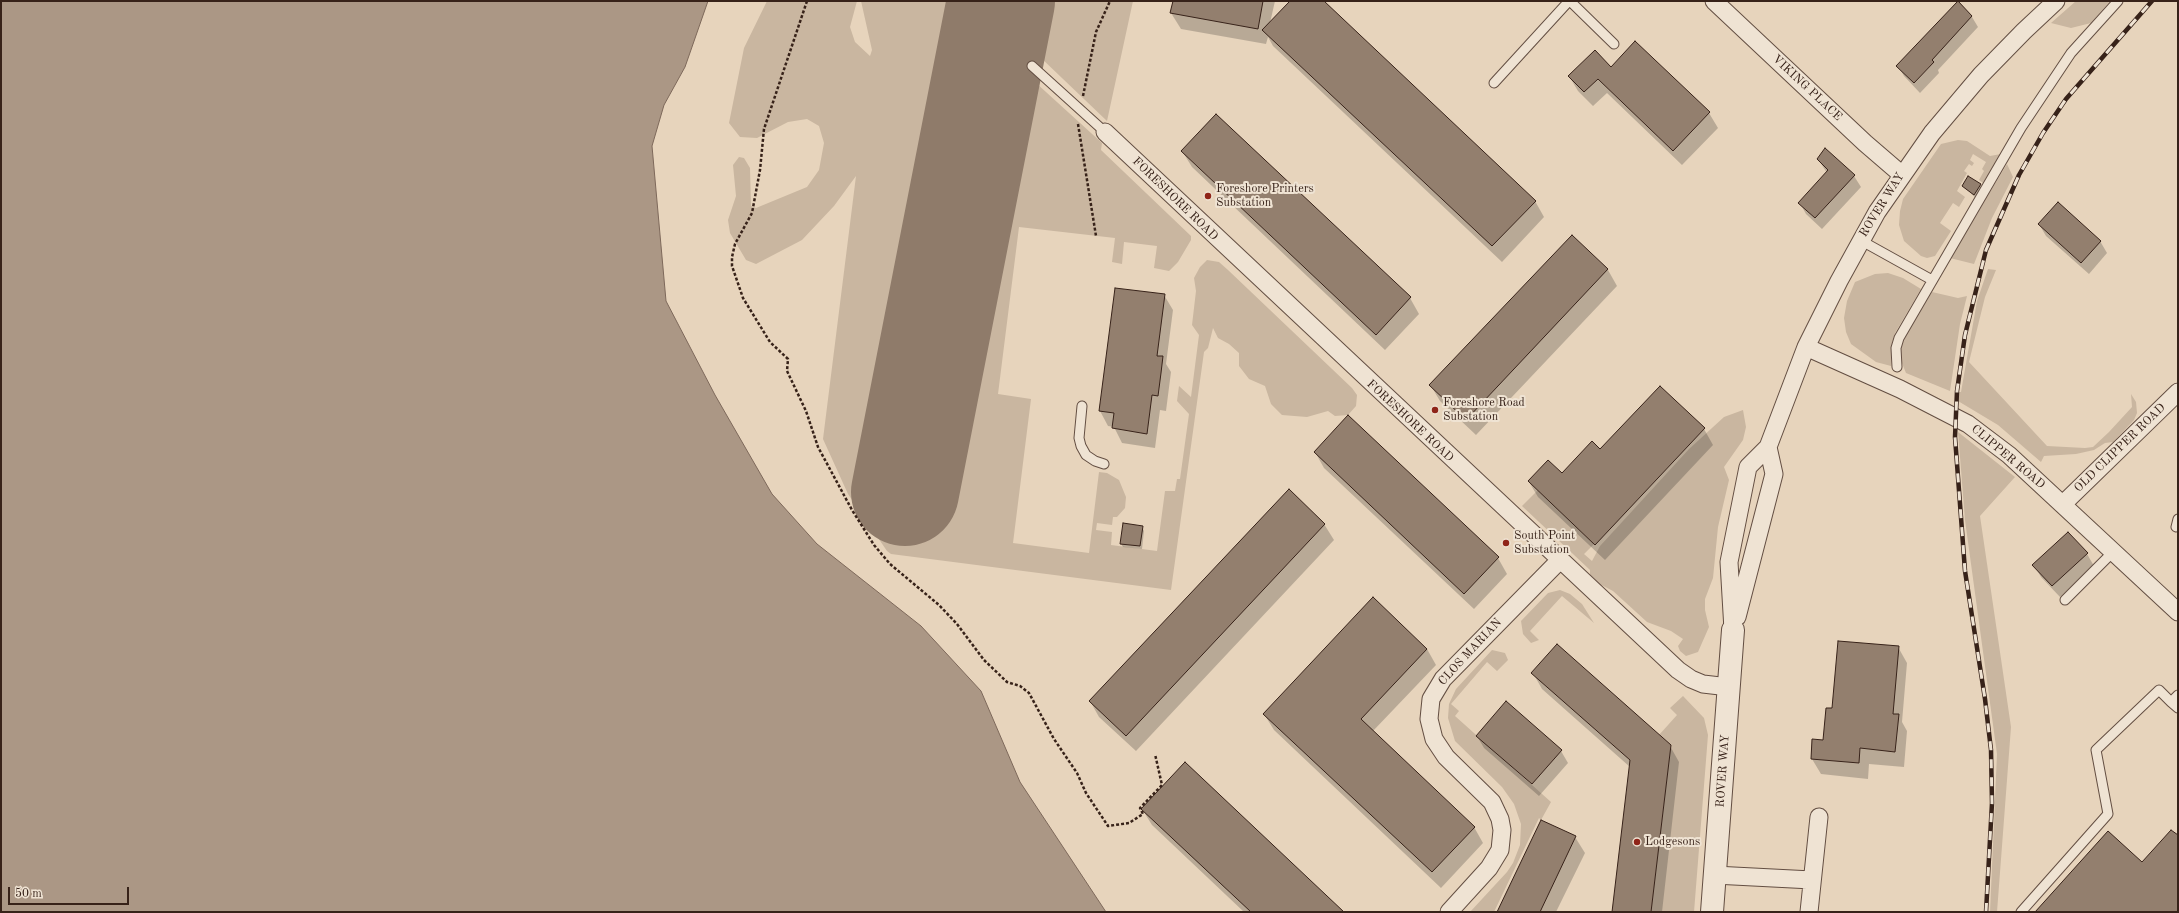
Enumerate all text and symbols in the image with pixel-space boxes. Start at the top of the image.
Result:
street label: VIKING PLACE [1769,52,1845,124]
street label: FORESHORE ROAD [1129,154,1221,244]
street label: ROVER WAY [1857,170,1907,240]
place label: Foreshore Printers Substation [1216,182,1314,210]
marker: Foreshore Printers Substation [1203,191,1213,201]
street label: FORESHORE ROAD [1364,377,1456,465]
place label: Foreshore Road Substation [1443,396,1525,424]
street label: OLD CLIPPER ROAD [2071,401,2169,495]
marker: Foreshore Road Substation [1430,405,1440,415]
street label: CLIPPER ROAD [1968,422,2048,492]
place label: South Point Substation [1514,529,1575,557]
marker: South Point Substation [1501,538,1511,548]
street label: CLOS MARIAN [1435,616,1505,688]
street label: ROVER WAY [1713,734,1733,808]
place label: Lodgesons [1645,835,1700,849]
marker: Lodgesons [1632,837,1642,847]
scale bar [10,879,131,905]
text: 50 m [15,888,42,900]

